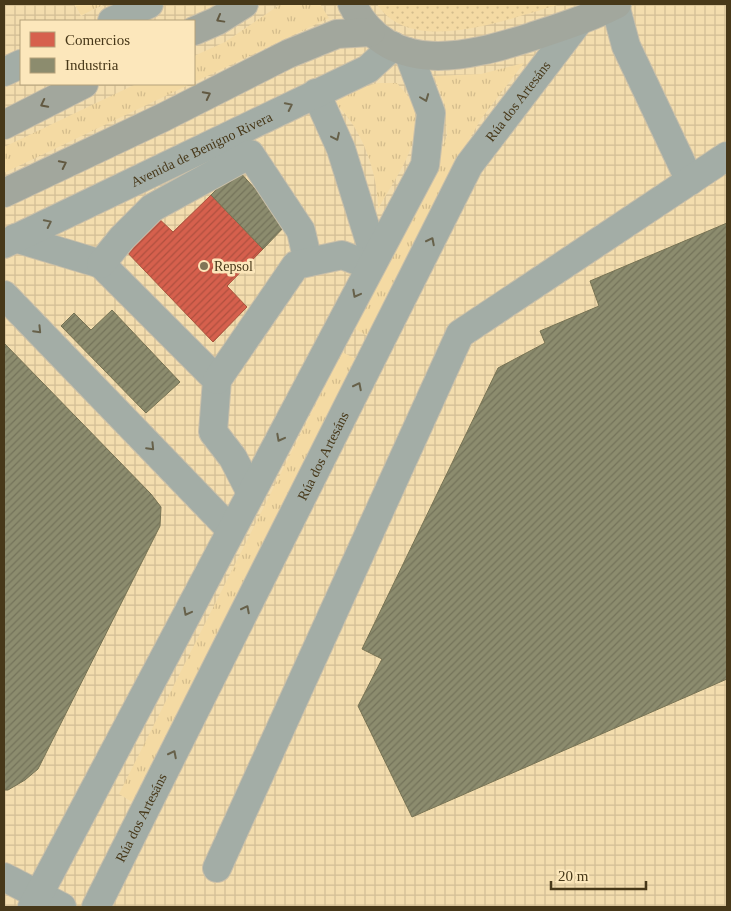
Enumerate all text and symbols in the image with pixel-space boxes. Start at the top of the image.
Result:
one-way arrow [216,12,225,22]
legend [20,20,195,85]
text: Comercios [65,32,130,48]
text: Industria [65,57,119,73]
street label: Rúa dos Artesáns [483,58,554,145]
one-way arrow [202,91,211,101]
one-way arrow [419,93,429,102]
one-way arrow [40,98,49,108]
one-way arrow [283,103,292,113]
street label: Avenida de Benigno Rivera [129,109,275,190]
one-way arrow [330,132,340,141]
one-way arrow [58,159,67,170]
one-way arrow [43,218,52,229]
one-way arrow [425,237,436,246]
place label: Repsol [214,259,253,274]
marker: Repsol [198,260,210,272]
one-way arrow [352,289,362,298]
one-way arrow [32,324,41,333]
one-way arrow [352,382,362,391]
street label: Rúa dos Artesáns [295,409,352,503]
one-way arrow [276,433,286,442]
one-way arrow [145,441,154,450]
one-way arrow [240,605,250,614]
one-way arrow [183,607,193,616]
one-way arrow [167,750,177,759]
street label: Rúa dos Artesáns [113,771,170,865]
scale bar [551,858,646,890]
text: 20 m [558,868,589,884]

